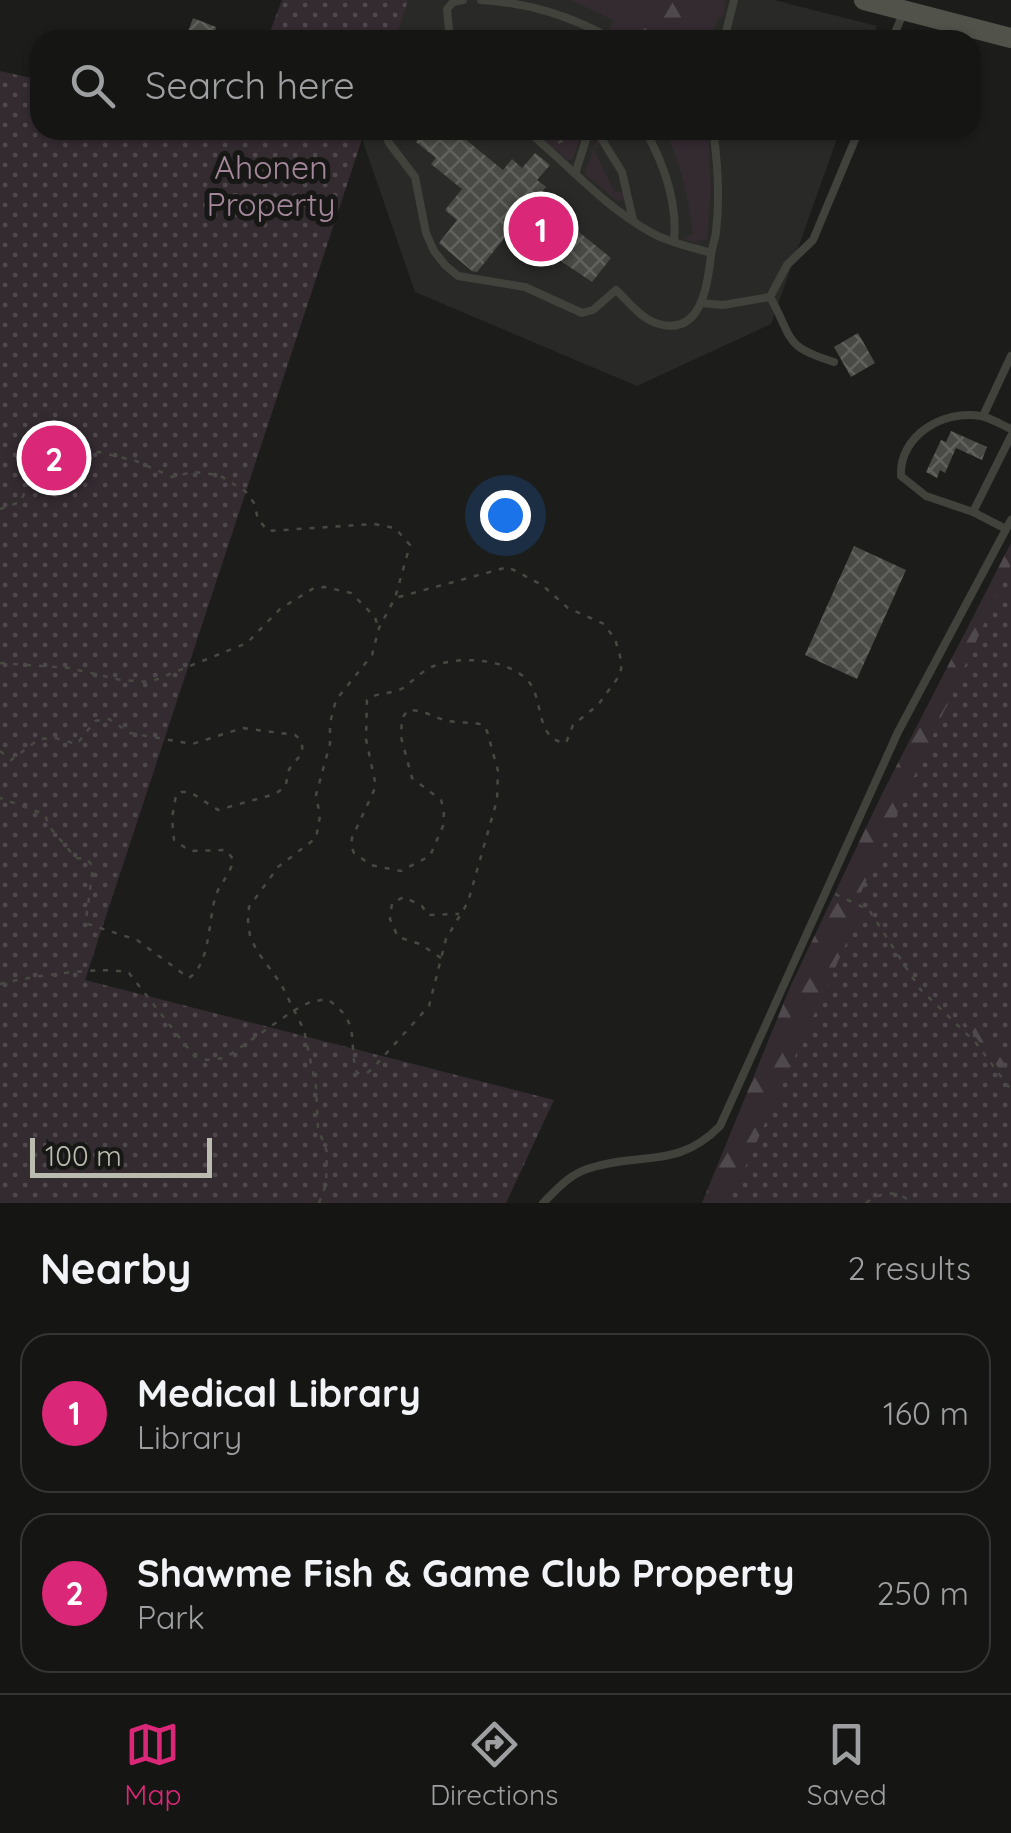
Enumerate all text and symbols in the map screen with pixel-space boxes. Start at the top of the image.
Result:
search box [30,30,981,140]
icon: search [65,58,120,113]
text: Search here [145,61,355,109]
park label: Ahonen Property [207,147,335,224]
pin: 1 [508,192,574,266]
pin: 2 [22,420,86,496]
your location [480,490,531,541]
scale bar [30,1133,212,1178]
text: 100 m [45,1138,122,1173]
text: Nearby [40,1242,191,1295]
text: 2 results [848,1248,971,1288]
text: Medical Library [137,1369,421,1417]
text: 1 [68,1393,81,1433]
text: 160 m [883,1393,969,1433]
text: Library [137,1417,242,1457]
text: Shawme Fish & Game Club Property [137,1549,795,1597]
text: 2 [65,1573,84,1613]
text: 250 m [877,1573,969,1613]
text: Park [137,1597,205,1637]
tab: Map [124,1717,181,1812]
tab: Directions [430,1717,558,1812]
tab: Saved [807,1717,887,1812]

